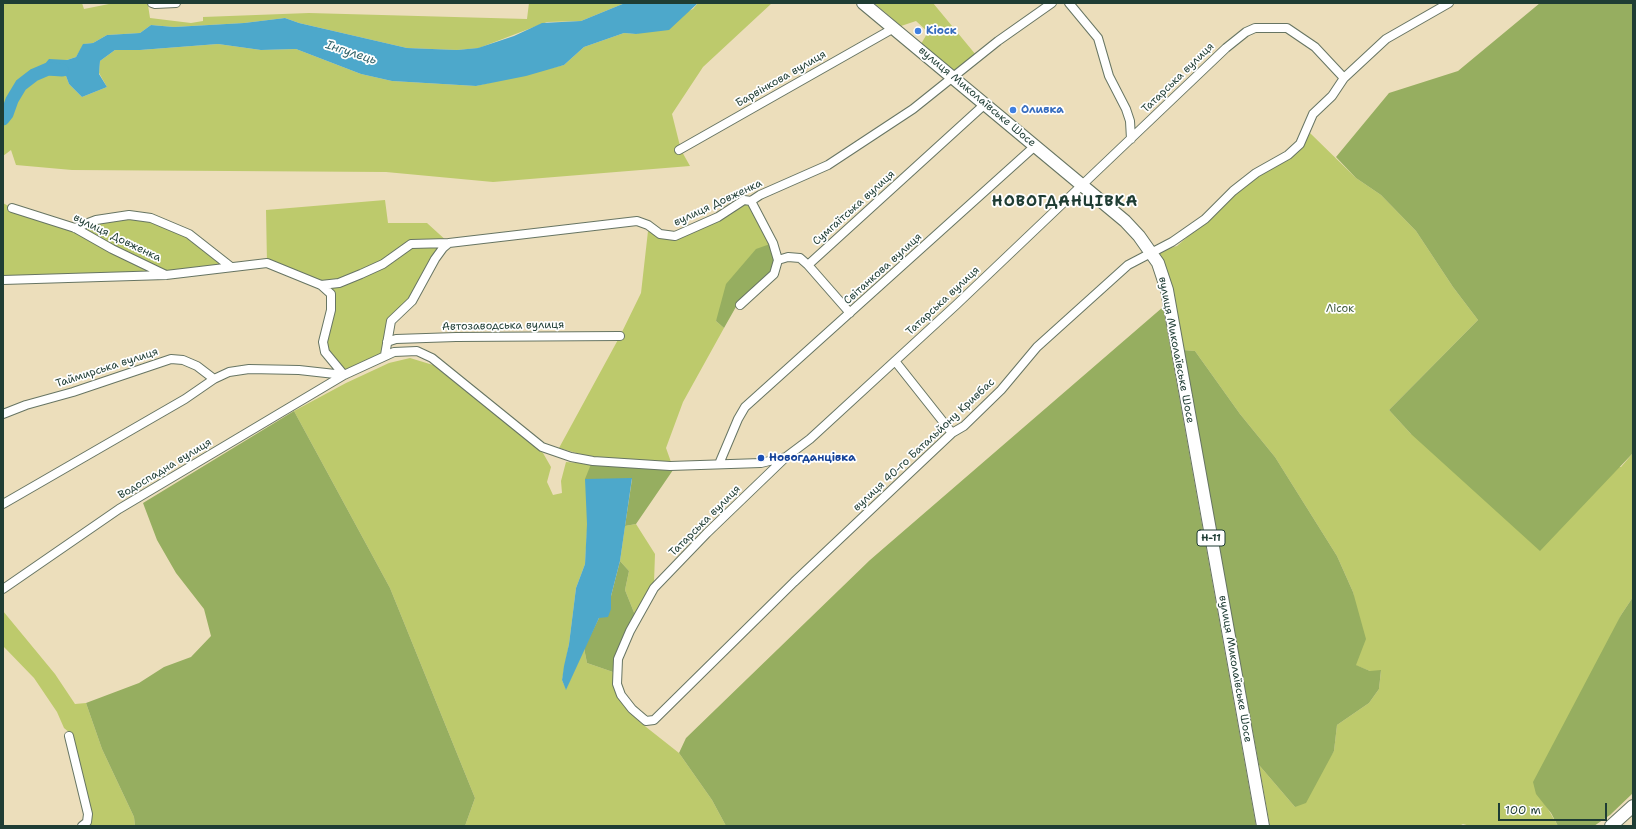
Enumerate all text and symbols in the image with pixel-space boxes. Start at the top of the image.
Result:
place label: Кіоск [926,24,957,38]
marker: Кіоск [913,26,923,36]
water label: Інгулець [324,38,378,68]
street label: Татарська вулиця [1139,40,1217,116]
street label: вулиця Миколаївське Шосе [916,44,1038,150]
street label: Барвінкова вулиця [733,48,829,110]
place label: Оливка [1021,103,1064,117]
marker: Оливка [1008,105,1018,115]
street label: Сумгаїтська вулиця [810,168,898,248]
street label: вулиця Довженка [672,177,764,229]
district label: НОВОГДАНЦІВКА [992,193,1138,211]
street label: вулиця Довженка [71,211,163,265]
street label: Світанкова вулиця [841,230,925,308]
street label: Татарська вулиця [904,264,982,338]
street label: вулиця Миколаївське Шосе [1155,276,1197,424]
park label: Лісок [1326,302,1354,316]
street label: Автозаводська вулиця [442,318,564,334]
street label: Таймирська вулиця [54,345,160,391]
street label: вулиця 40-го Батальйону Кривбас [850,376,998,514]
street label: Водоспадна вулиця [116,436,214,502]
place label: Новогданцівка [769,451,856,465]
marker: Новогданцівка [756,453,766,463]
street label: Татарська вулиця [667,483,743,559]
road number: Н-11 [1197,530,1225,546]
street label: вулиця Миколаївське Шосе [1216,594,1254,744]
scale bar [1500,795,1609,821]
text: 100 m [1505,802,1541,818]

